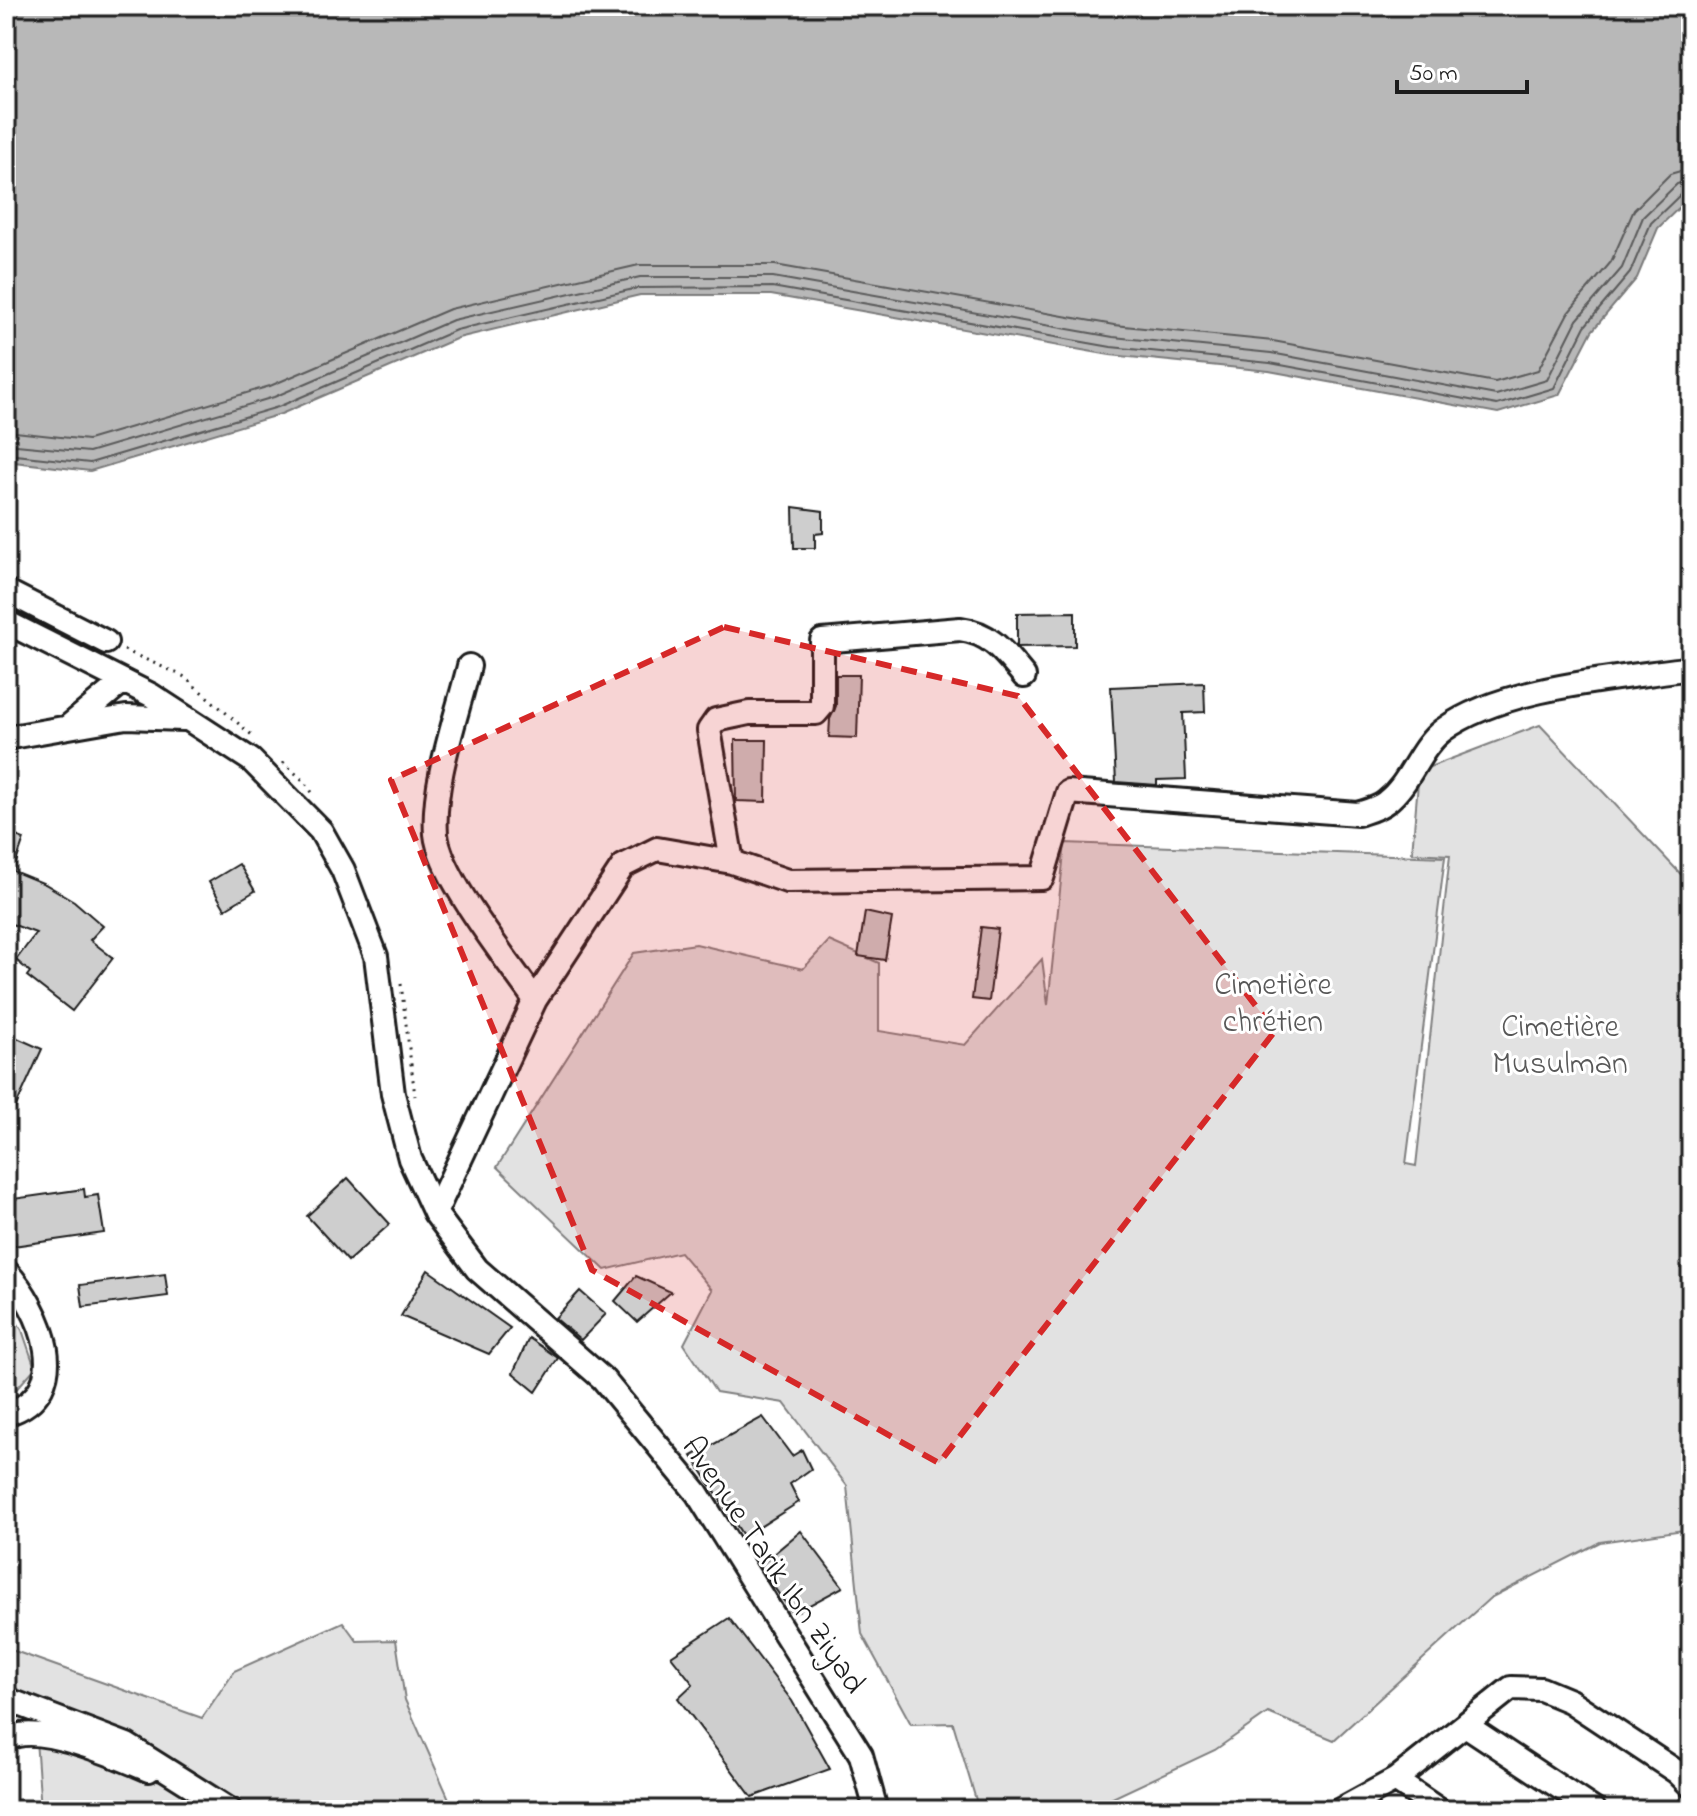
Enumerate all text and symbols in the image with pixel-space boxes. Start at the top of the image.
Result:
scale bar [1397,44,1527,94]
text: 50 m [1409,57,1458,92]
park label: Cimetière chrétien [1214,963,1332,1047]
park label: Cimetière Musulman [1492,1005,1628,1089]
street label: Avenue Tarik Ibn Ziyad [668,1428,876,1704]

